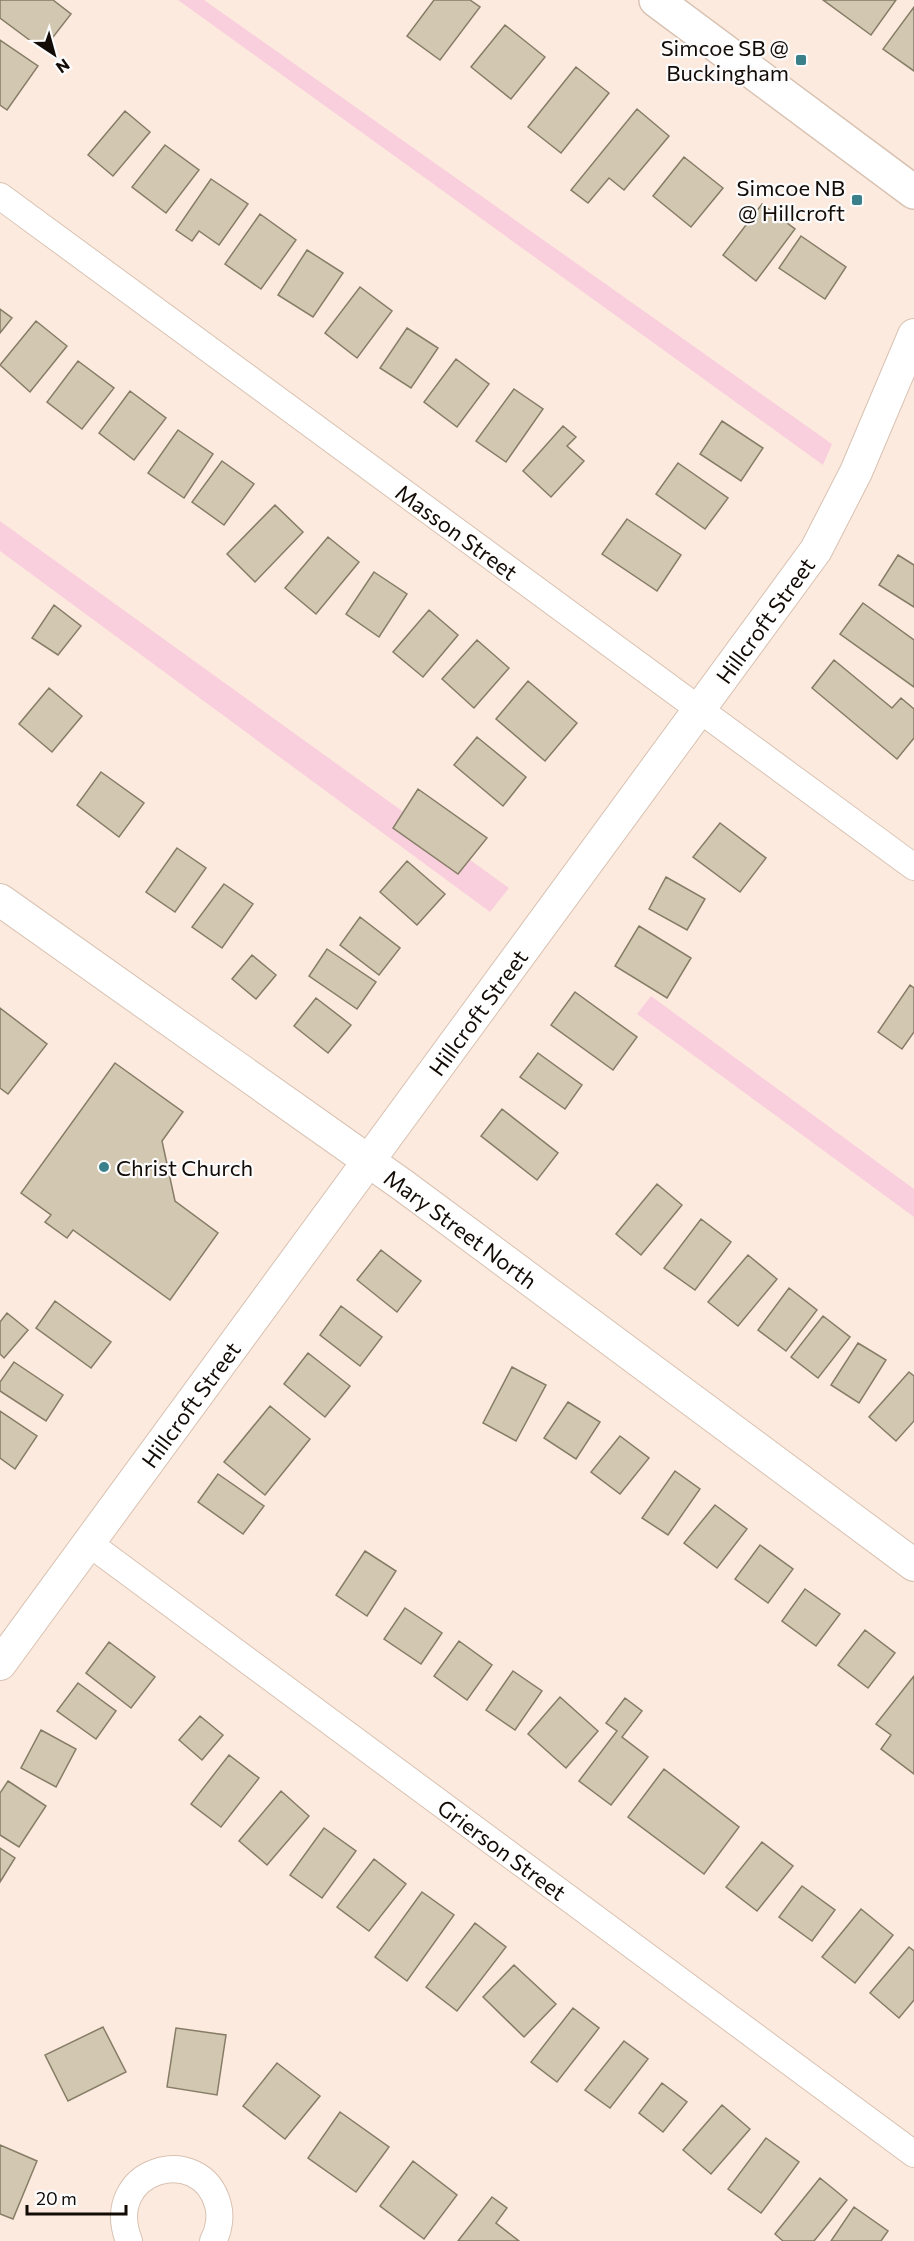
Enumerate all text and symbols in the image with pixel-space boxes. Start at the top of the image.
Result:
north arrow [24,24,84,84]
place label: Simcoe SB @ Buckingham [661,34,789,86]
marker: Simcoe SB @ Buckingham [794,53,808,67]
text: N [53,55,74,78]
place label: Simcoe NB @ Hillcroft [737,174,845,226]
marker: Simcoe NB @ Hillcroft [850,193,864,207]
street label: Masson Street [391,478,523,585]
street label: Hillcroft Street [709,552,820,689]
street label: Hillcroft Street [422,944,533,1081]
place label: Christ Church [116,1154,253,1181]
marker: Christ Church [97,1160,111,1174]
street label: Mary Street North [379,1163,543,1294]
street label: Hillcroft Street [135,1336,245,1473]
street label: Grierson Street [433,1793,572,1906]
scale bar [27,2178,126,2216]
text: 20 m [36,2187,77,2209]

